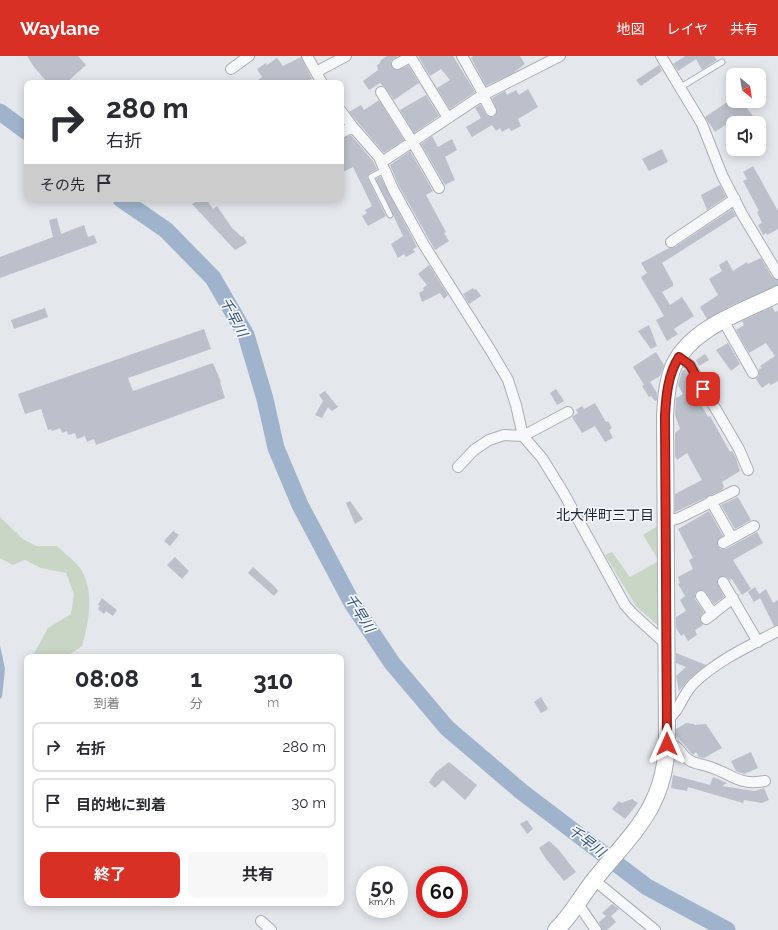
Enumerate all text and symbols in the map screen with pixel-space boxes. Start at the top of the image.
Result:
text: Waylane [20,17,100,39]
text: 地図 [616,21,644,37]
text: レイヤ [666,21,708,37]
text: 共有 [730,21,758,37]
north arrow [726,68,766,108]
map controls [726,68,766,156]
text: 280 m [106,92,189,125]
icon: right [40,96,92,148]
button: sound [726,116,766,156]
text: 右折 [106,130,142,151]
icon: arrive [93,172,115,194]
text: その先 [40,176,85,194]
water label: 千早川 [217,295,252,341]
pin [686,372,720,406]
icon: arrive [692,378,714,400]
district label: 北大伴町三丁目 [556,507,654,523]
water label: 千早川 [342,591,379,637]
text: 08:08 [75,664,139,693]
text: 1 [190,664,202,693]
text: 310 [253,666,293,695]
text: m [267,695,279,710]
text: 到着 [94,696,120,711]
text: 分 [190,696,203,711]
position arrow [646,723,688,765]
icon: right [42,736,64,758]
text: 280 m [282,738,326,756]
text: 右折 [76,740,106,758]
icon: arrive [42,792,64,814]
text: 30 m [291,794,326,812]
text: 目的地に到着 [76,796,166,814]
water label: 千早川 [565,822,610,861]
button: 終了 [40,852,180,898]
button: 共有 [188,852,328,898]
speed limit sign: 60 [416,866,468,918]
text: 50 [370,875,394,899]
text: km/h [369,896,395,907]

